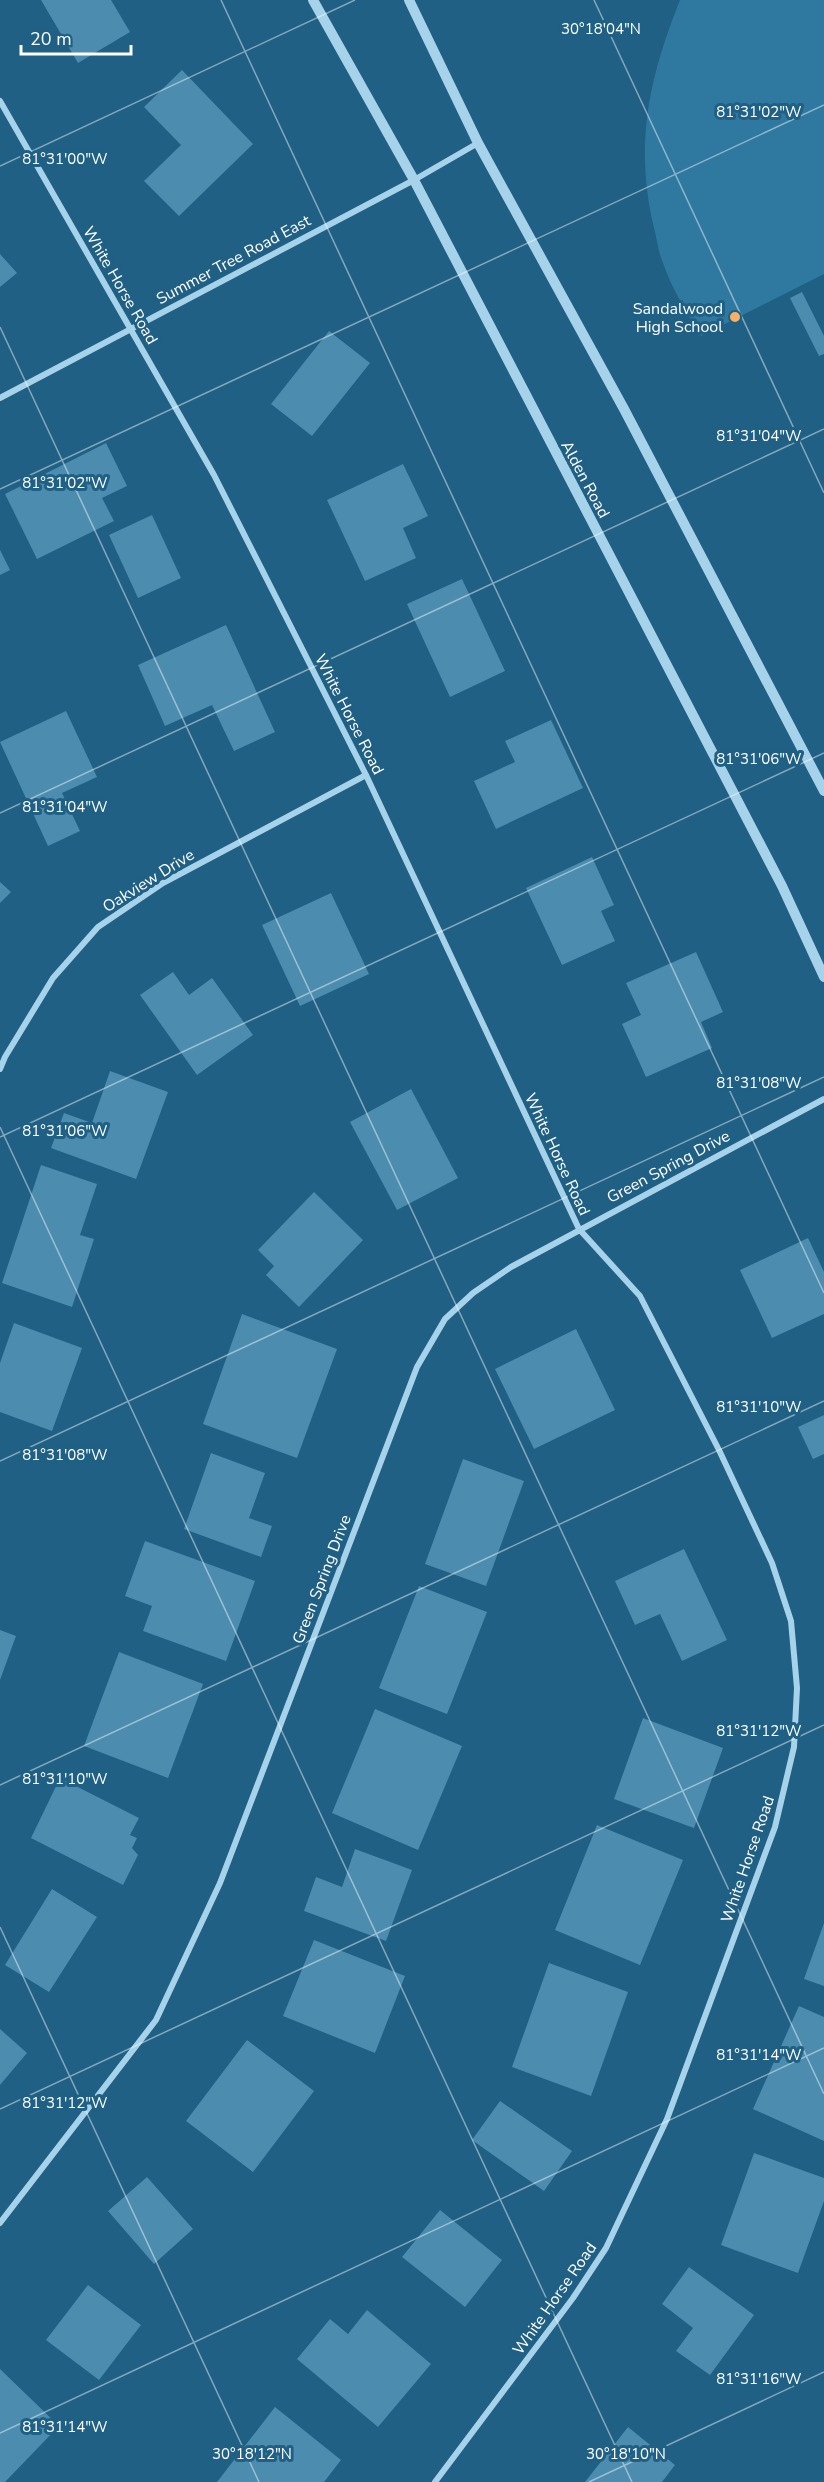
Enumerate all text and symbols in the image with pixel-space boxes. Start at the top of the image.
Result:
scale bar [21,18,130,56]
text: 30°18'04"N [561,19,641,39]
text: 20 m [30,27,72,51]
text: 81°31'02"W [716,102,802,122]
text: 81°31'00"W [22,149,108,169]
street label: Summer Tree Road East [152,210,315,310]
street label: White Horse Road [77,222,163,349]
place label: Sandalwood High School [633,298,723,338]
marker: Sandalwood High School [728,310,742,324]
text: 81°31'04"W [716,426,802,446]
street label: Alden Road [556,437,615,522]
text: 81°31'02"W [22,473,108,493]
street label: White Horse Road [309,650,389,779]
text: 81°31'06"W [716,749,802,769]
text: 81°31'04"W [22,797,108,817]
street label: Oakview Drive [98,844,199,918]
text: 81°31'08"W [716,1073,802,1093]
street label: White Horse Road [519,1090,595,1219]
text: 81°31'06"W [22,1121,108,1141]
street label: Green Spring Drive [603,1125,734,1209]
text: 81°31'10"W [716,1397,802,1417]
text: 81°31'08"W [22,1445,108,1465]
street label: Green Spring Drive [287,1512,357,1647]
text: 81°31'12"W [716,1721,802,1741]
text: 81°31'10"W [22,1769,108,1789]
street label: White Horse Road [716,1793,780,1926]
text: 81°31'14"W [716,2045,802,2065]
text: 81°31'12"W [22,2093,108,2113]
street label: White Horse Road [508,2238,602,2359]
text: 81°31'16"W [716,2369,802,2389]
text: 81°31'14"W [22,2417,108,2437]
text: 30°18'12"N [212,2444,292,2464]
text: 30°18'10"N [586,2444,666,2464]

